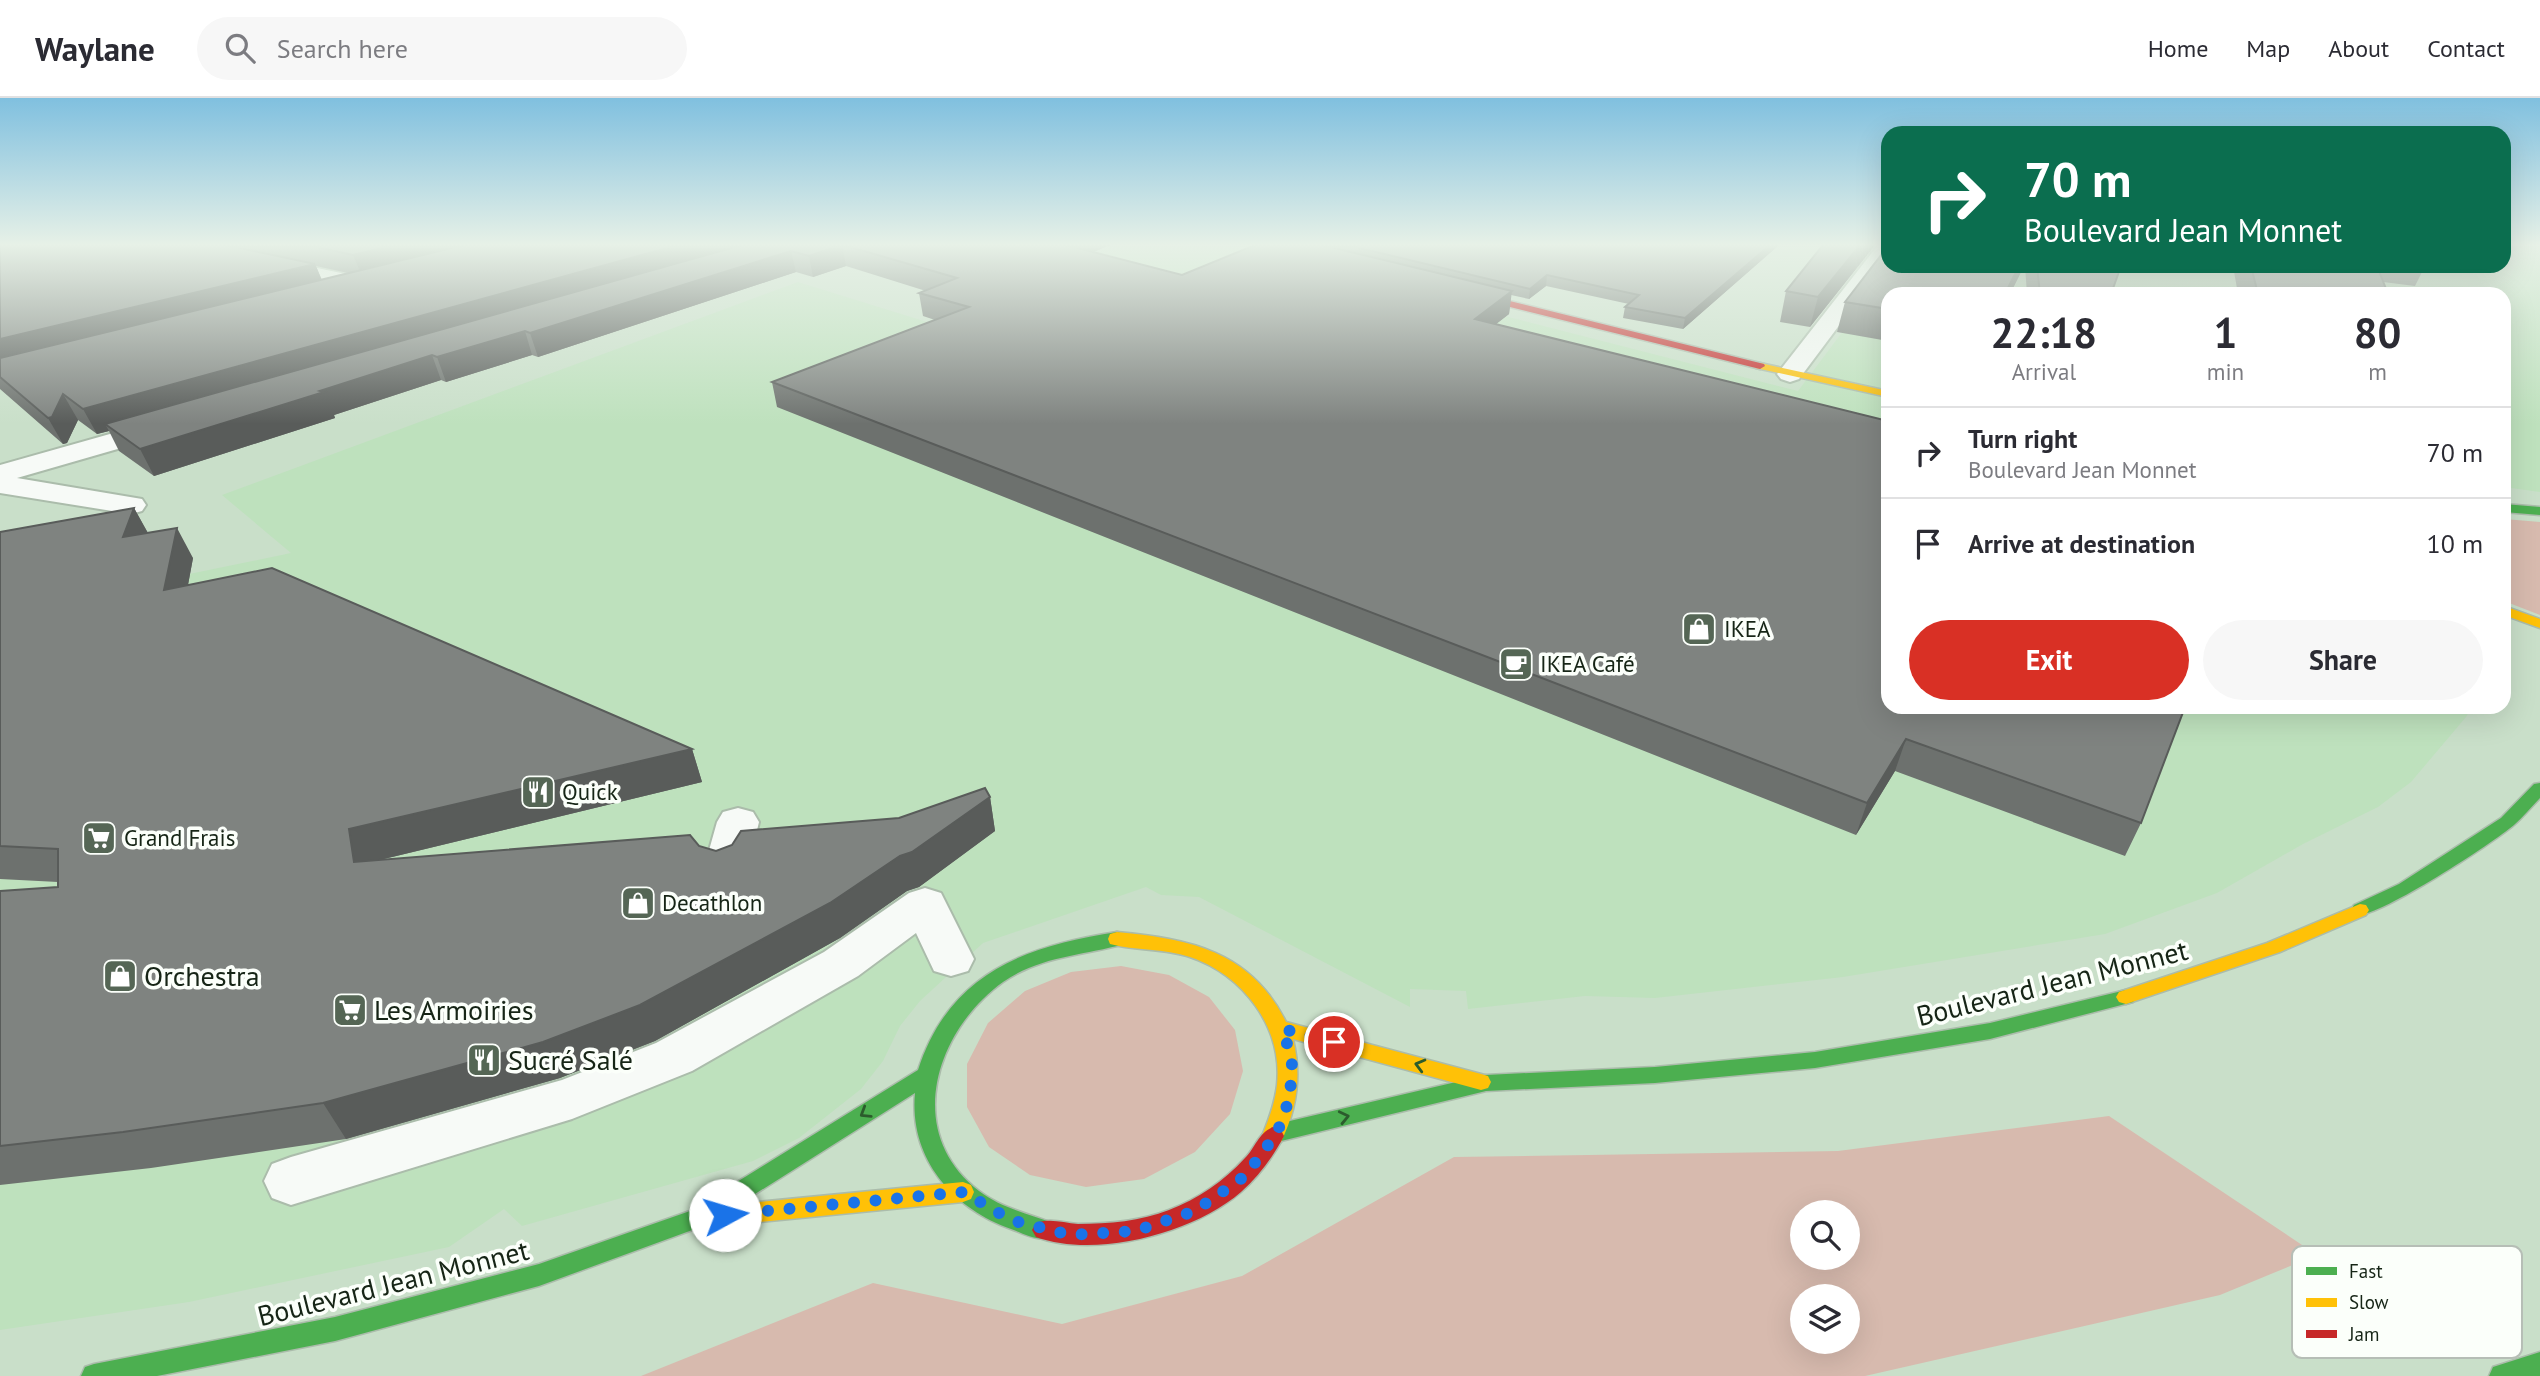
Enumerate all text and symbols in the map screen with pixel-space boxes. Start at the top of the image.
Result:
search box [197,17,687,80]
text: Waylane [35,27,155,70]
icon: search [221,29,259,67]
text: Search here [277,32,408,65]
text: Home [2148,33,2208,64]
text: Map [2246,33,2290,64]
text: About [2328,33,2389,64]
text: Contact [2427,33,2505,64]
text: 70 m [2024,147,2131,211]
icon: right [1909,154,2000,245]
text: Boulevard Jean Monnet [2024,209,2342,251]
text: 22:18 [1991,305,2097,360]
text: 1 [2214,305,2237,360]
text: 80 [2354,305,2401,360]
text: Arrival [2012,357,2076,386]
text: min [2207,357,2244,386]
text: m [2368,357,2387,386]
text: Turn right [1968,422,2077,455]
icon: right [1909,434,1947,472]
text: 70 m [2427,436,2483,469]
text: Boulevard Jean Monnet [1968,455,2197,484]
icon: arrive [1909,525,1947,563]
text: Arrive at destination [1968,527,2195,560]
text: 10 m [2427,527,2483,560]
shop icon: IKEA [1680,610,1718,648]
place label: IKEA [1724,614,1771,643]
button: Exit [1909,620,2189,700]
button: Share [2203,620,2483,700]
cafe icon: IKEA Café [1497,645,1535,683]
place label: IKEA Café [1540,649,1635,678]
restaurant icon: Quick [519,773,557,811]
place label: Quick [562,777,618,806]
supermarket icon: Grand Frais [80,819,118,857]
place label: Grand Frais [124,823,235,852]
shop icon: Decathlon [619,884,657,922]
place label: Decathlon [662,888,762,917]
street label: Boulevard Jean Monnet [1912,931,2192,1034]
shop icon: Orchestra [101,957,139,995]
place label: Orchestra [144,957,260,994]
supermarket icon: Les Armoiries [331,991,369,1029]
place label: Les Armoiries [374,991,534,1028]
pin [1304,1012,1364,1072]
icon: arrive [1315,1023,1353,1061]
restaurant icon: Sucré Salé [465,1041,503,1079]
place label: Sucré Salé [508,1041,633,1078]
one-way arrow [1414,1059,1426,1074]
one-way arrow [860,1105,873,1118]
one-way arrow [1338,1111,1350,1125]
position arrow [688,1178,762,1252]
map controls [1790,1200,1860,1354]
button: search [1790,1200,1860,1270]
street label: Boulevard Jean Monnet [253,1231,533,1334]
legend [2292,1246,2522,1358]
text: Fast [2349,1259,2383,1283]
button: layers [1790,1284,1860,1354]
text: Slow [2349,1290,2389,1314]
text: Jam [2348,1322,2379,1346]

